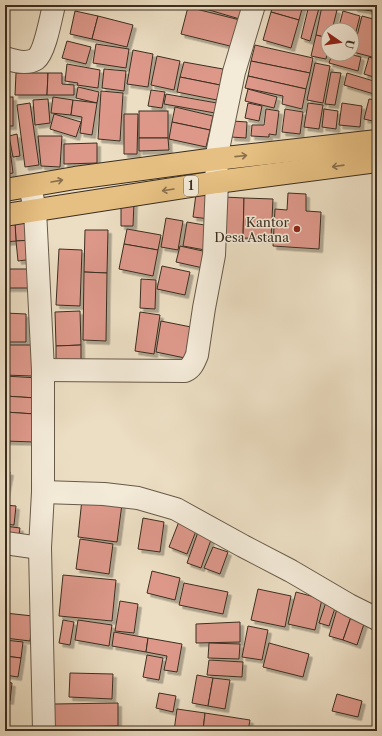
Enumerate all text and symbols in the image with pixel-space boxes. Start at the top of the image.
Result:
north arrow [320,22,360,62]
text: U [342,38,358,50]
one-way arrow [235,152,248,160]
one-way arrow [332,162,345,170]
road number: 1 [184,176,198,196]
one-way arrow [50,177,63,185]
one-way arrow [162,186,175,194]
place label: Kantor Desa Astana [214,214,290,245]
marker: Kantor Desa Astana [292,224,302,234]

